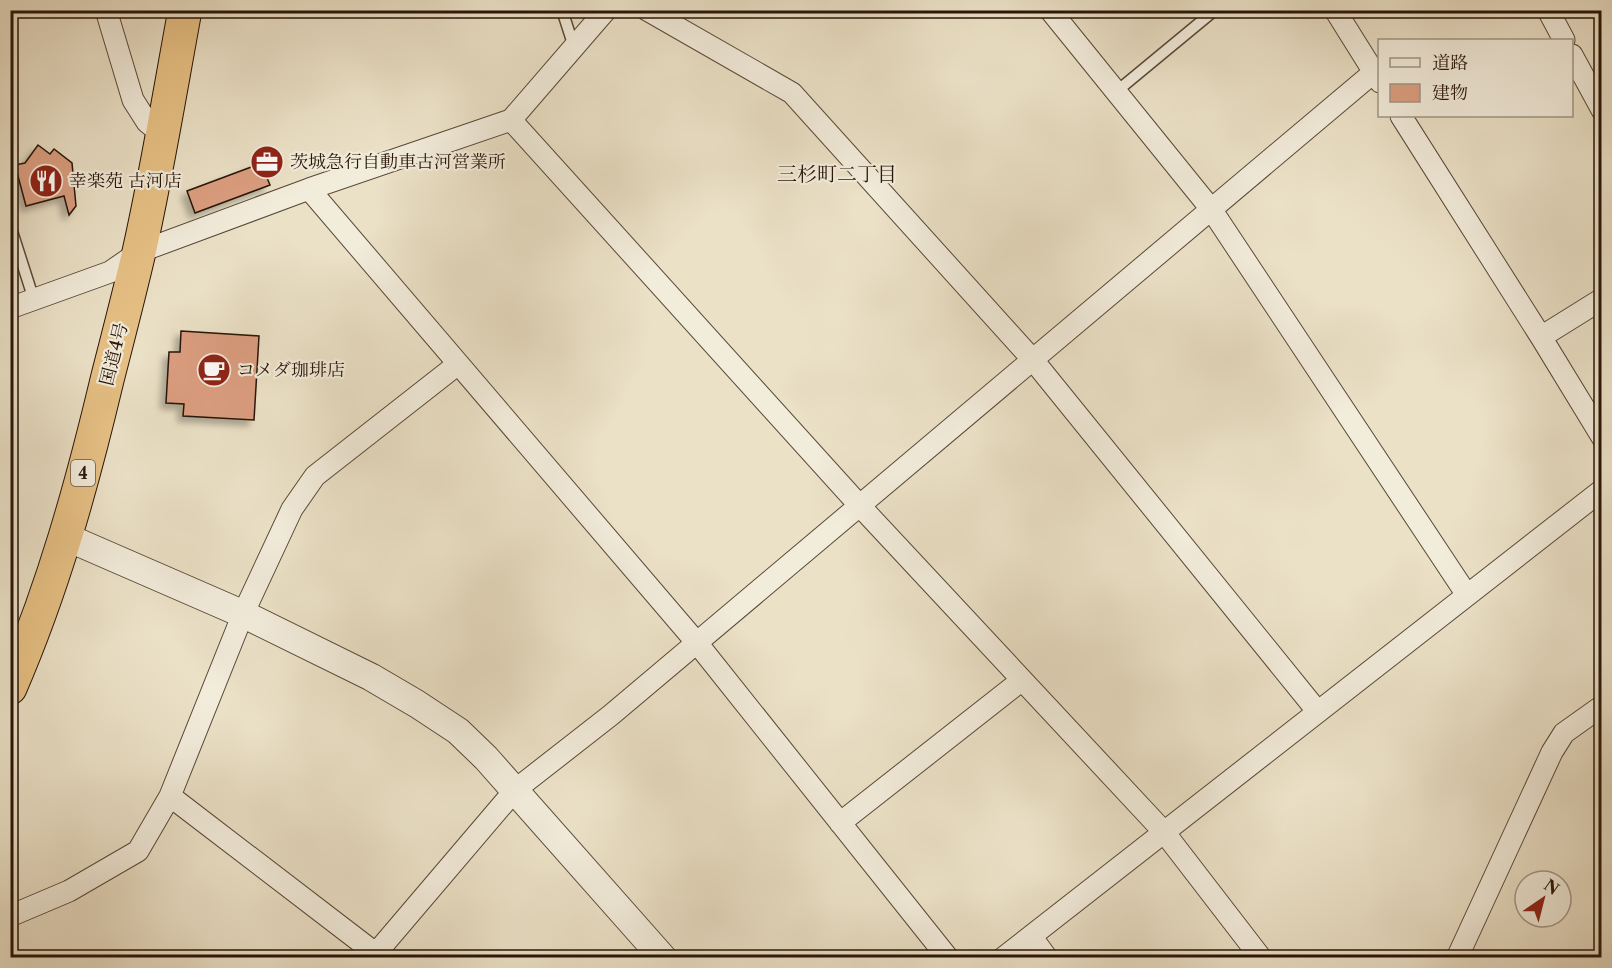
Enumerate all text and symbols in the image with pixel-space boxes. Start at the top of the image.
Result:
legend [1378,39,1573,117]
text: 道路 [1432,52,1468,74]
text: 建物 [1432,82,1468,104]
office icon: 茨城急行自動車古河営業所 [249,144,285,180]
place label: 茨城急行自動車古河営業所 [290,151,506,173]
district label: 三杉町二丁目 [777,162,897,186]
restaurant icon: 幸楽苑 古河店 [28,163,64,199]
place label: 幸楽苑 古河店 [69,170,182,192]
street label: 国道4号 [96,320,132,388]
cafe icon: コメダ珈琲店 [196,352,232,388]
place label: コメダ珈琲店 [237,359,345,381]
road number: 4 [71,460,95,486]
north arrow [1513,869,1573,929]
text: N [1540,875,1563,899]

